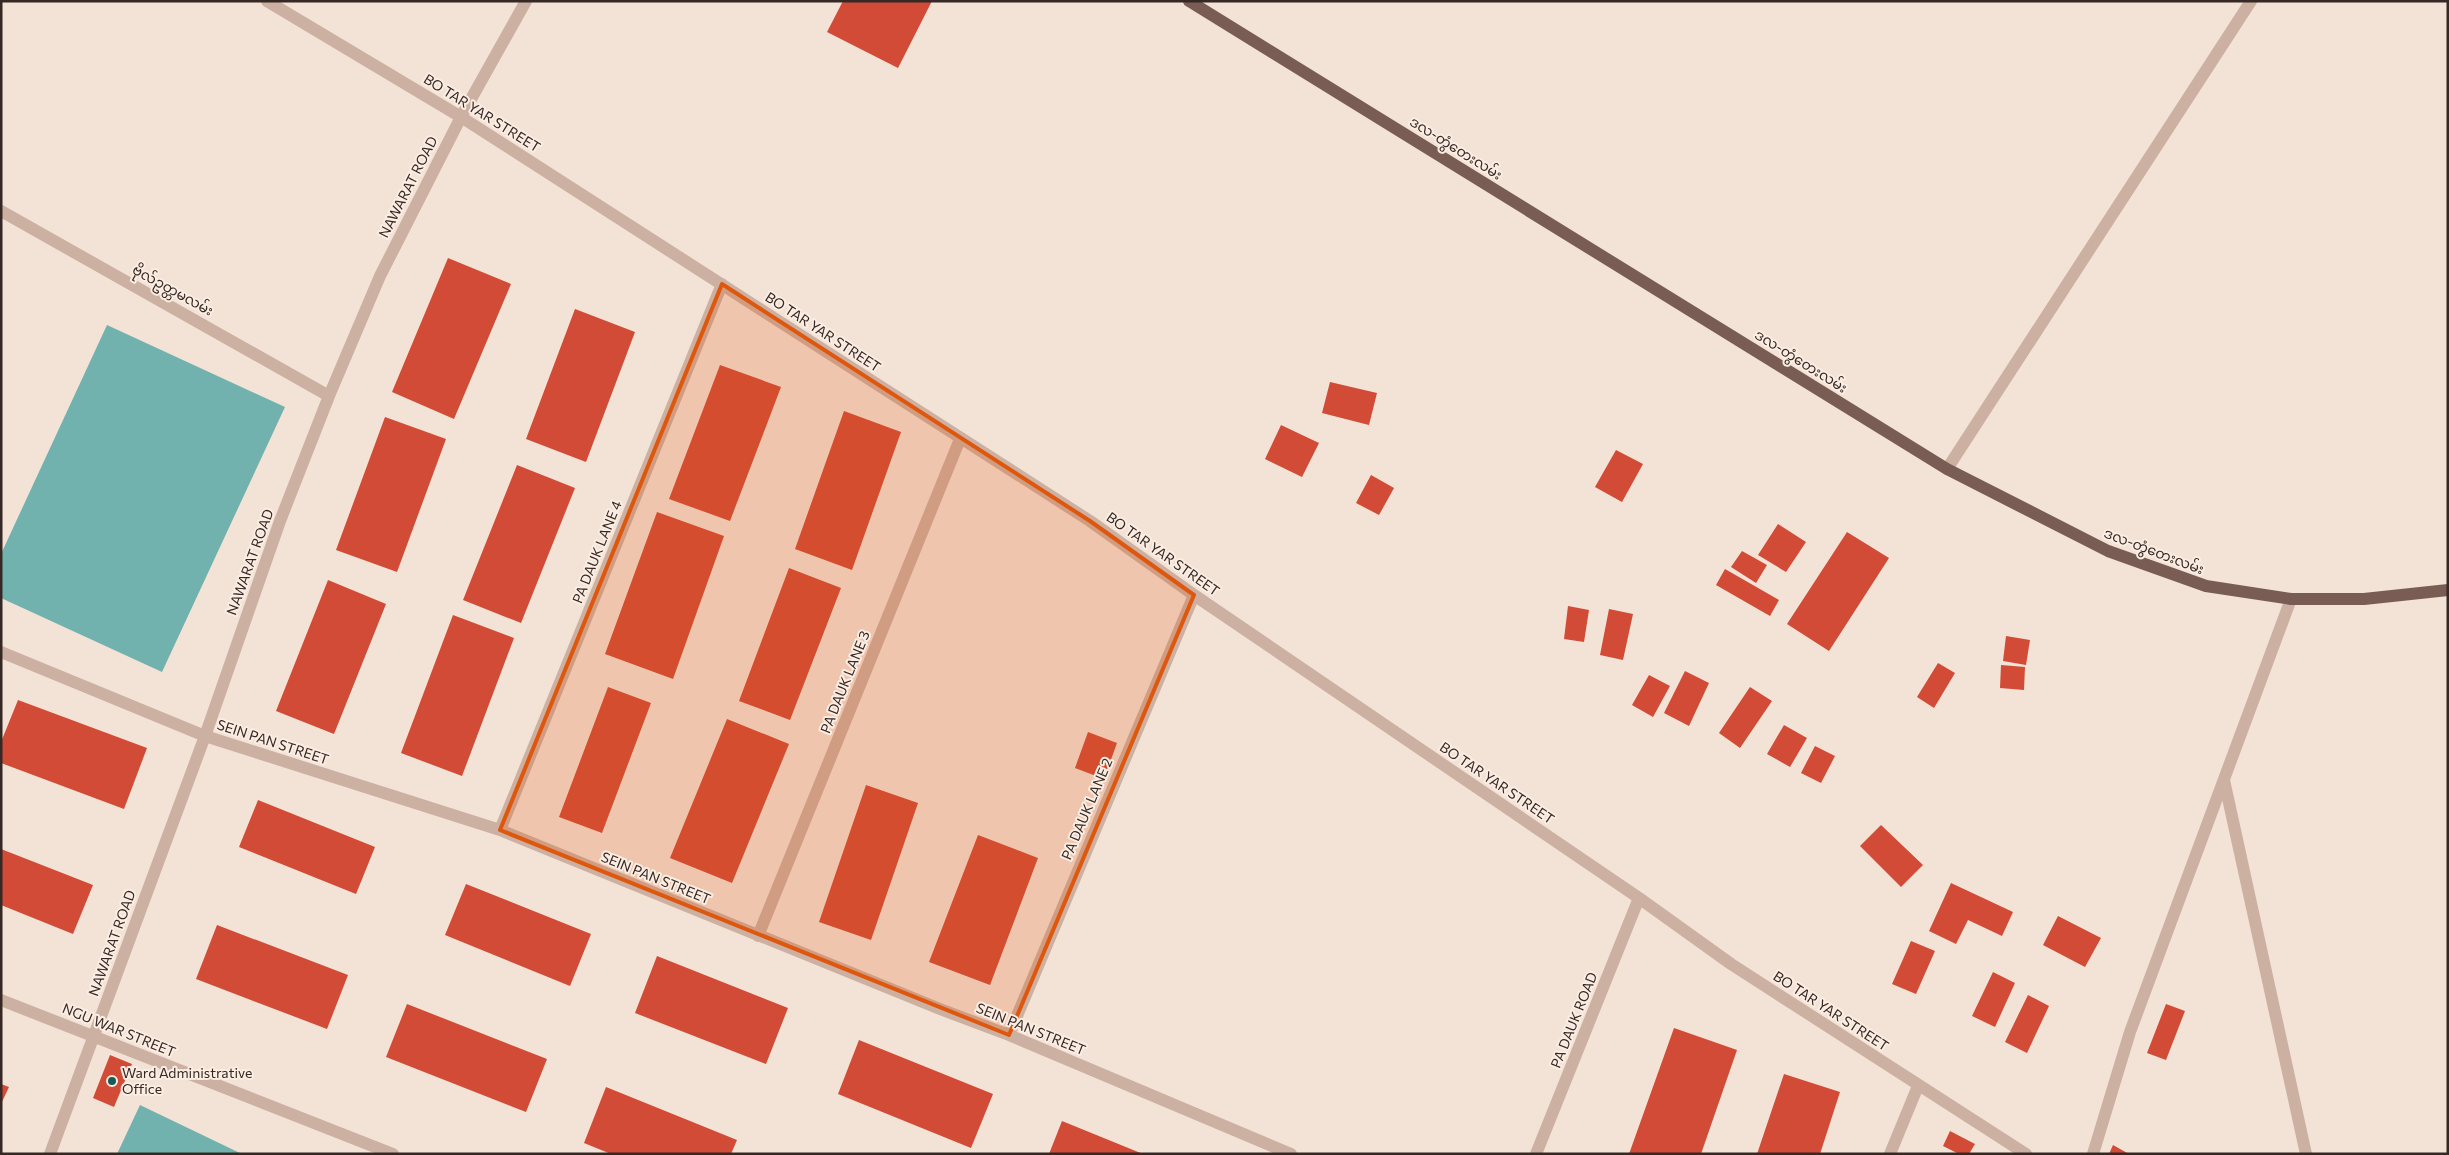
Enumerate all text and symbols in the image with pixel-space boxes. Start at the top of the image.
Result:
street label: BO TAR YAR STREET [421,70,544,155]
street label: ဒလ-တွံတေးလမ်း [1405,112,1506,185]
street label: NAWARAT ROAD [375,133,440,240]
street label: ဗိုလ်ဥတ္တမလမ်း [128,259,217,322]
street label: BO TAR YAR STREET [762,288,884,375]
street label: ဒလ-တွံတေးလမ်း [1750,325,1851,398]
street label: PA DAUK LANE 4 [568,497,625,606]
street label: NAWARAT ROAD [222,506,277,617]
street label: BO TAR YAR STREET [1103,508,1223,599]
street label: ဒလ-တွံတေးလမ်း [2101,523,2207,580]
street label: PA DAUK LANE 3 [816,628,873,736]
street label: SEIN PAN STREET [215,715,331,768]
street label: BO TAR YAR STREET [1437,738,1558,827]
street label: PA DAUK LANE 2 [1057,755,1116,862]
street label: SEIN PAN STREET [599,848,713,907]
street label: NAWARAT ROAD [84,887,139,998]
street label: BO TAR YAR STREET [1770,967,1892,1054]
street label: PA DAUK ROAD [1547,969,1601,1070]
street label: NGU WAR STREET [60,999,178,1060]
street label: SEIN PAN STREET [974,999,1088,1058]
place label: Ward Administrative Office [122,1064,252,1097]
marker: Ward Administrative Office [106,1075,118,1087]

